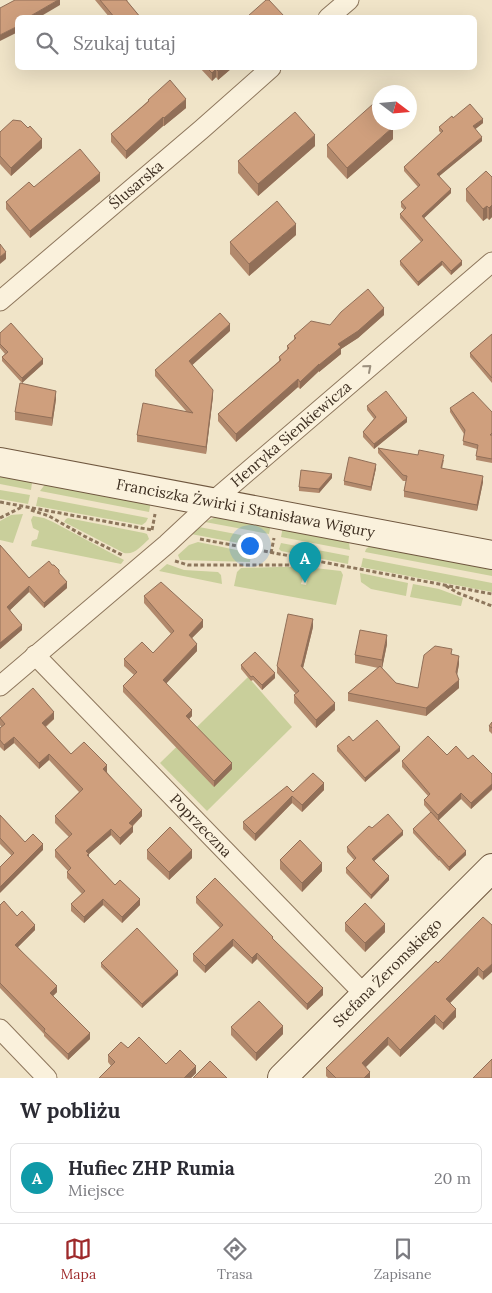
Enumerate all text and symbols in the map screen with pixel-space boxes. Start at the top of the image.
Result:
search box [15,15,477,70]
icon: search [33,29,61,57]
text: Szukaj tutaj [73,31,176,55]
north arrow [372,85,417,130]
street label: Ślusarska [105,156,167,213]
one-way arrow [363,365,372,374]
street label: Henryka Sienkiewicza [227,377,355,491]
street label: Franciszka Żwirki i Stanisława Wigury [115,474,377,542]
your location [237,533,263,559]
pin: A [289,542,321,583]
street label: Poprzeczna [166,790,236,861]
street label: Stefana Żeromskiego [329,914,446,1031]
text: W pobliżu [20,1097,120,1124]
text: Hufiec ZHP Rumia [68,1156,235,1180]
text: A [32,1168,42,1188]
text: 20 m [434,1168,471,1188]
text: Miejsce [68,1180,125,1200]
tab: Mapa [60,1235,96,1283]
tab: Trasa [217,1235,253,1283]
tab: Zapisane [374,1235,432,1283]

